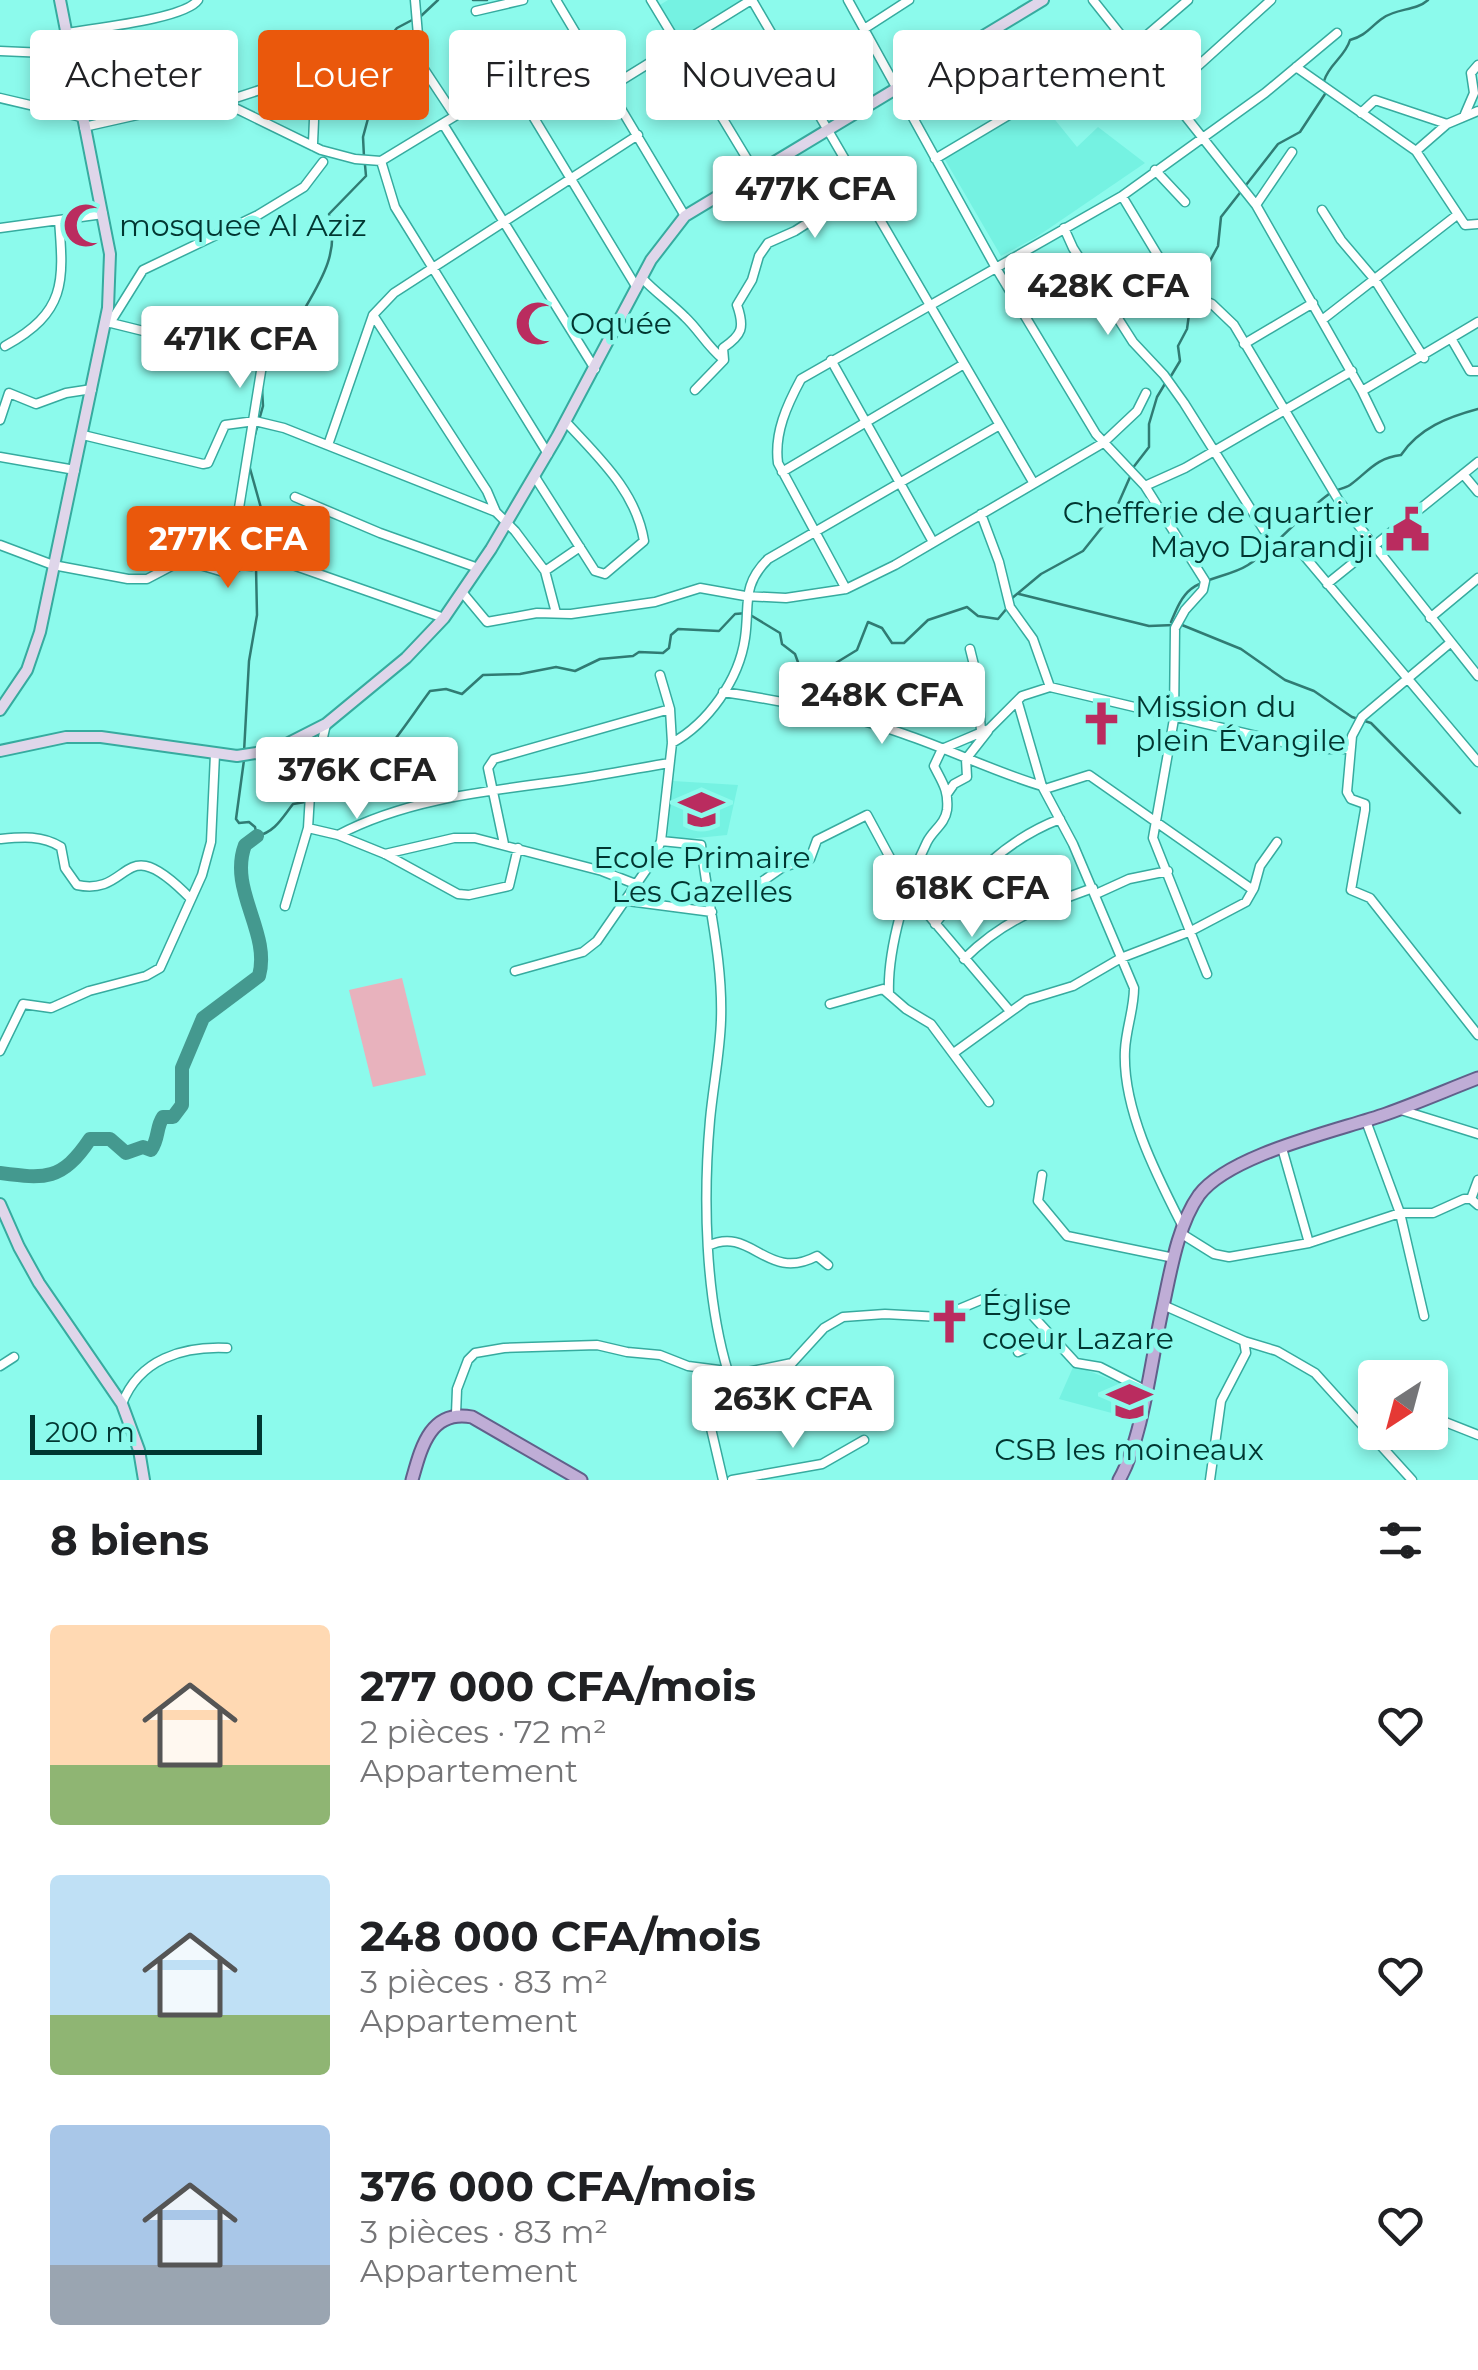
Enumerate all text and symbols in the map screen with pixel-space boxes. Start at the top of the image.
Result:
chip: Acheter [30,30,238,120]
chip: Louer [258,30,429,120]
chip: Filtres [449,30,626,120]
chip: Nouveau [646,30,873,120]
chip: Appartement [893,30,1201,120]
pin: 477K CFA [712,156,918,241]
text: 477K CFA [735,169,895,208]
mosque icon: mosquee Al Aziz [62,201,110,249]
place label: mosquee Al Aziz [119,207,367,244]
pin: 428K CFA [1005,253,1211,338]
text: 428K CFA [1027,266,1189,305]
mosque icon: Oquée [513,299,561,347]
place label: Oquée [570,305,672,342]
pin: 471K CFA [137,306,343,391]
text: 471K CFA [163,319,317,358]
place label: Chefferie de quartier Mayo Djarandji [1063,494,1374,565]
public building icon: Chefferie de quartier Mayo Djarandji [1383,505,1431,553]
pin: 277K CFA [125,506,331,591]
text: 277K CFA [149,519,307,558]
pin: 248K CFA [779,662,985,747]
text: 248K CFA [801,675,963,714]
place label: Mission du plein Évangile [1135,688,1346,759]
church icon: Mission du plein Évangile [1078,699,1126,747]
pin: 376K CFA [254,737,460,822]
text: 376K CFA [278,750,436,789]
school or university icon: Ecole Primaire Les Gazelles [678,786,726,834]
place label: Ecole Primaire Les Gazelles [593,839,811,910]
pin: 618K CFA [869,855,1075,940]
text: 618K CFA [895,868,1049,907]
place label: Église coeur Lazare [982,1286,1174,1357]
church icon: Église coeur Lazare [925,1297,973,1345]
north arrow [1358,1360,1448,1450]
map controls [1358,1360,1448,1450]
pin: 263K CFA [690,1366,896,1451]
school or university icon: CSB les moineaux [1105,1378,1153,1426]
text: 263K CFA [714,1379,872,1418]
scale bar [30,1410,262,1454]
text: 200 m [45,1415,135,1449]
place label: CSB les moineaux [994,1431,1264,1468]
icon: filters [1373,1513,1428,1568]
text: 8 biens [50,1514,209,1566]
text: 277 000 CFA/mois [360,1660,756,1712]
icon: home [130,1665,250,1785]
icon: heart [1373,1698,1428,1753]
text: 2 pièces · 72 m² [360,1712,607,1751]
text: Appartement [360,1751,578,1790]
text: 248 000 CFA/mois [360,1910,761,1962]
icon: home [130,1915,250,2035]
icon: heart [1373,1948,1428,2003]
text: 3 pièces · 83 m² [360,1962,608,2001]
text: Appartement [360,2001,578,2040]
text: 376 000 CFA/mois [360,2160,756,2212]
icon: home [130,2165,250,2285]
icon: heart [1373,2198,1428,2253]
text: 3 pièces · 83 m² [360,2212,608,2251]
text: Appartement [360,2251,578,2290]

